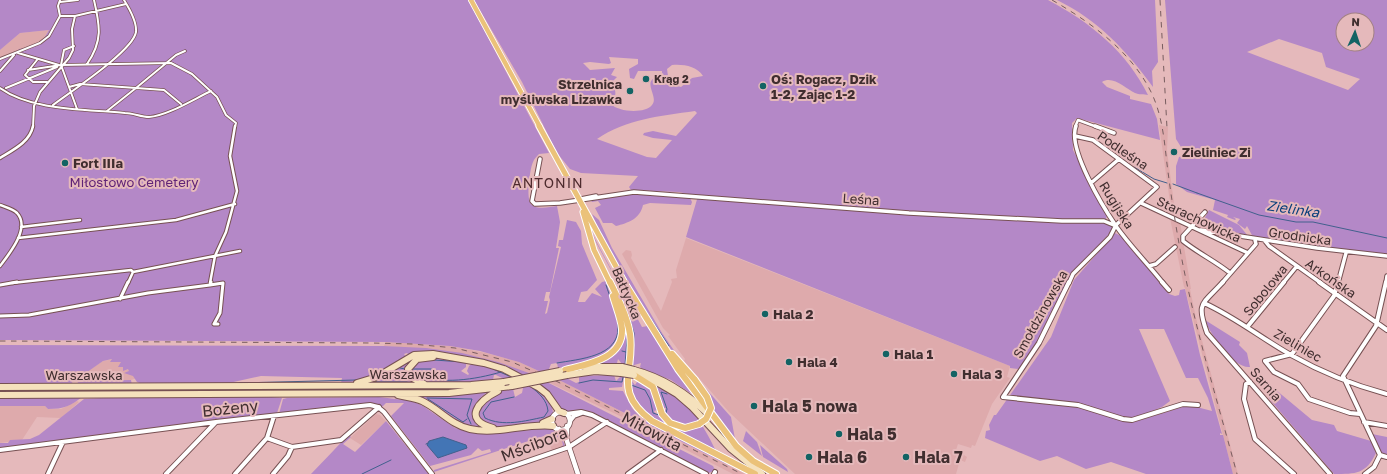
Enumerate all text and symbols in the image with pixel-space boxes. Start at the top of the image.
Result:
north arrow [1335,12,1375,52]
text: N [1351,15,1360,28]
place label: Oś: Rogacz, Dzik 1-2, Zając 1-2 [771,71,877,102]
place label: Krąg 2 [654,72,689,85]
marker: Krąg 2 [641,74,651,84]
place label: Strzelnica myśliwska Lizawka [501,76,622,107]
marker: Oś: Rogacz, Dzik 1-2, Zając 1-2 [758,81,768,91]
marker: Strzelnica myśliwska Lizawka [625,86,635,96]
street label: Podleśna [1094,127,1152,173]
place label: Zieliniec Zi [1182,144,1251,160]
marker: Zieliniec Zi [1169,147,1179,157]
place label: Fort IIIa [73,155,123,171]
marker: Fort IIIa [60,158,70,168]
park label: Miłostowo Cemetery [70,174,199,190]
district label: ANTONIN [512,174,584,191]
street label: Rugijska [1096,178,1138,232]
street label: Leśna [842,190,880,208]
street label: Starachowicka [1154,192,1244,246]
water label: Zielinka [1266,196,1321,221]
street label: Grodnicka [1268,224,1332,248]
street label: Arkońska [1303,255,1359,301]
street label: Sobolowa [1240,261,1290,319]
street label: Bałtycka [609,265,645,321]
street label: Smołdzinowska [1009,267,1071,361]
place label: Hala 2 [773,306,814,322]
marker: Hala 2 [760,309,770,319]
street label: Zieliniec [1271,325,1325,365]
place label: Hala 1 [894,346,934,362]
marker: Hala 1 [881,349,891,359]
place label: Hala 4 [797,354,838,370]
marker: Hala 4 [784,357,794,367]
street label: Sarnia [1247,364,1285,404]
street label: Warszawska [369,366,447,382]
place label: Hala 3 [962,366,1003,382]
street label: Warszawska [45,367,123,383]
marker: Hala 3 [949,369,959,379]
street label: Bożeny [201,395,259,421]
place label: Hala 5 nowa [762,396,857,416]
marker: Hala 5 nowa [749,401,759,411]
street label: Miłowita [618,407,686,455]
street label: Mścibora [498,422,570,466]
place label: Hala 5 [847,424,897,444]
marker: Hala 5 [834,429,844,439]
place label: Hala 6 [817,447,867,467]
place label: Hala 7 [914,447,963,467]
marker: Hala 6 [804,452,814,462]
marker: Hala 7 [901,452,911,462]

